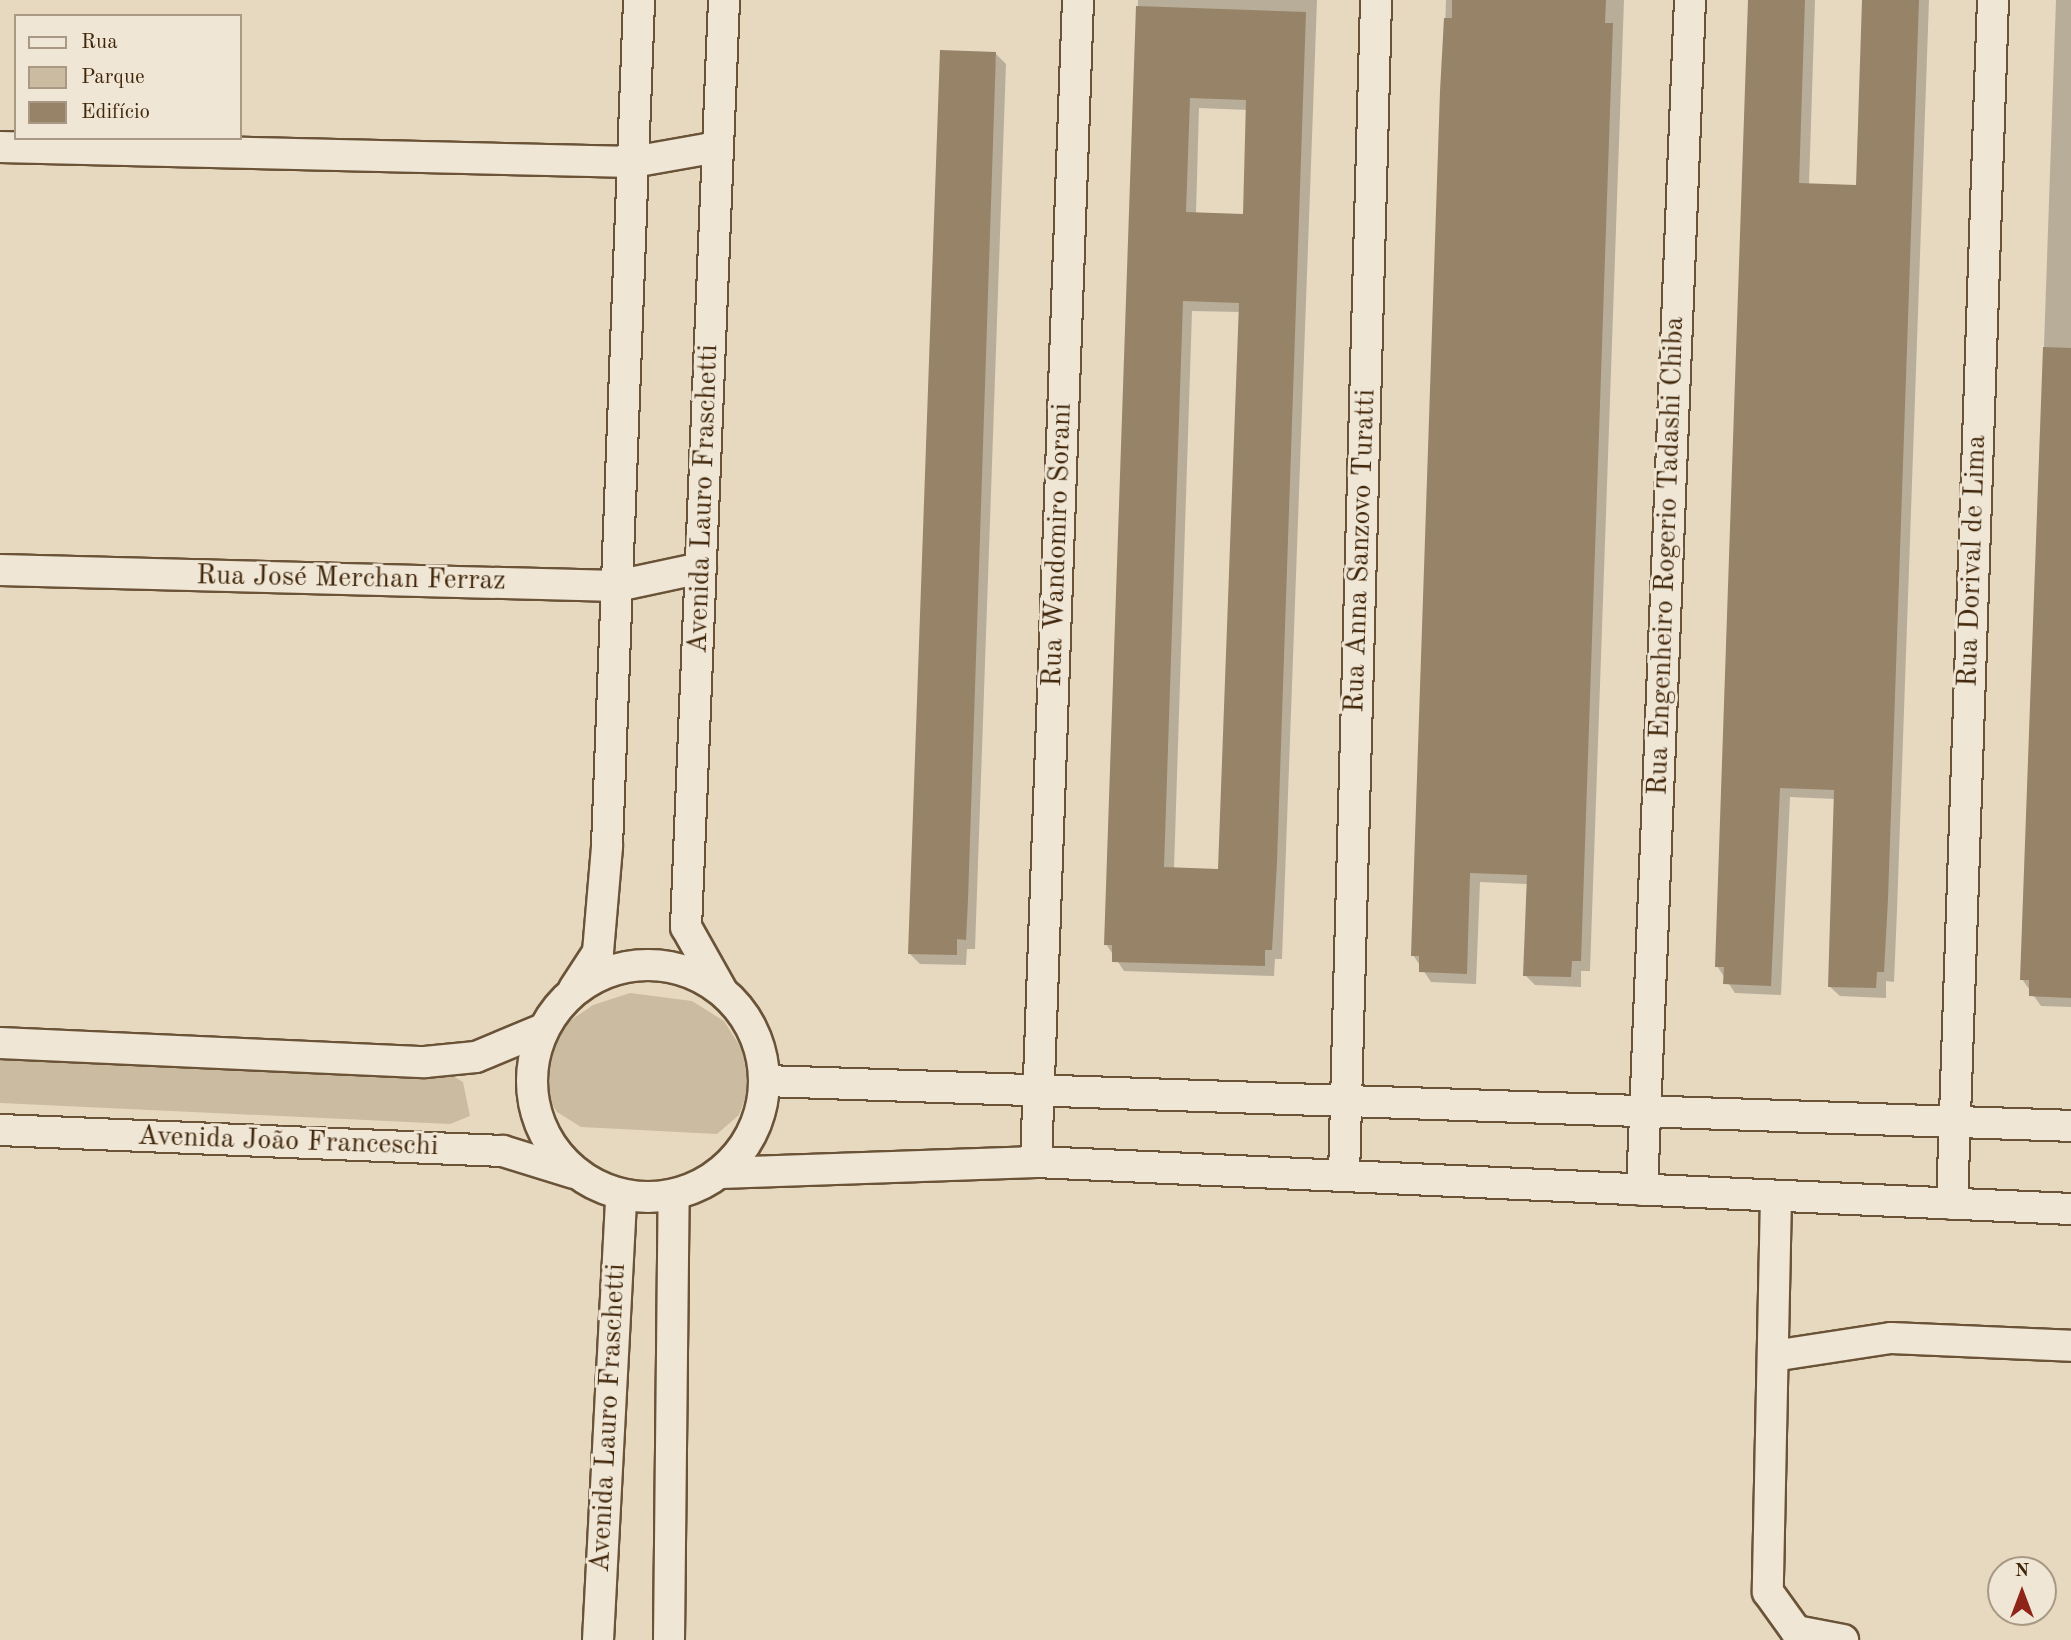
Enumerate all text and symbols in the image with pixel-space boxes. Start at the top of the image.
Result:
legend [14,14,242,140]
text: Rua [81,32,118,53]
text: Parque [81,67,145,88]
text: Edifício [81,102,150,123]
street label: Rua Engenheiro Rogerio Tadashi Chiba [1642,316,1692,796]
street label: Avenida Lauro Fraschetti [682,344,726,654]
street label: Rua Anna Sanzovo Turatti [1339,389,1383,713]
street label: Rua Wandomiro Sorani [1036,402,1080,688]
street label: Rua Dorival de Lima [1952,434,1994,688]
street label: Rua José Merchan Ferraz [196,560,506,598]
street label: Avenida João Franceschi [137,1120,439,1164]
street label: Avenida Lauro Fraschetti [584,1263,634,1573]
north arrow [1987,1556,2057,1626]
text: N [2015,1562,2029,1581]

